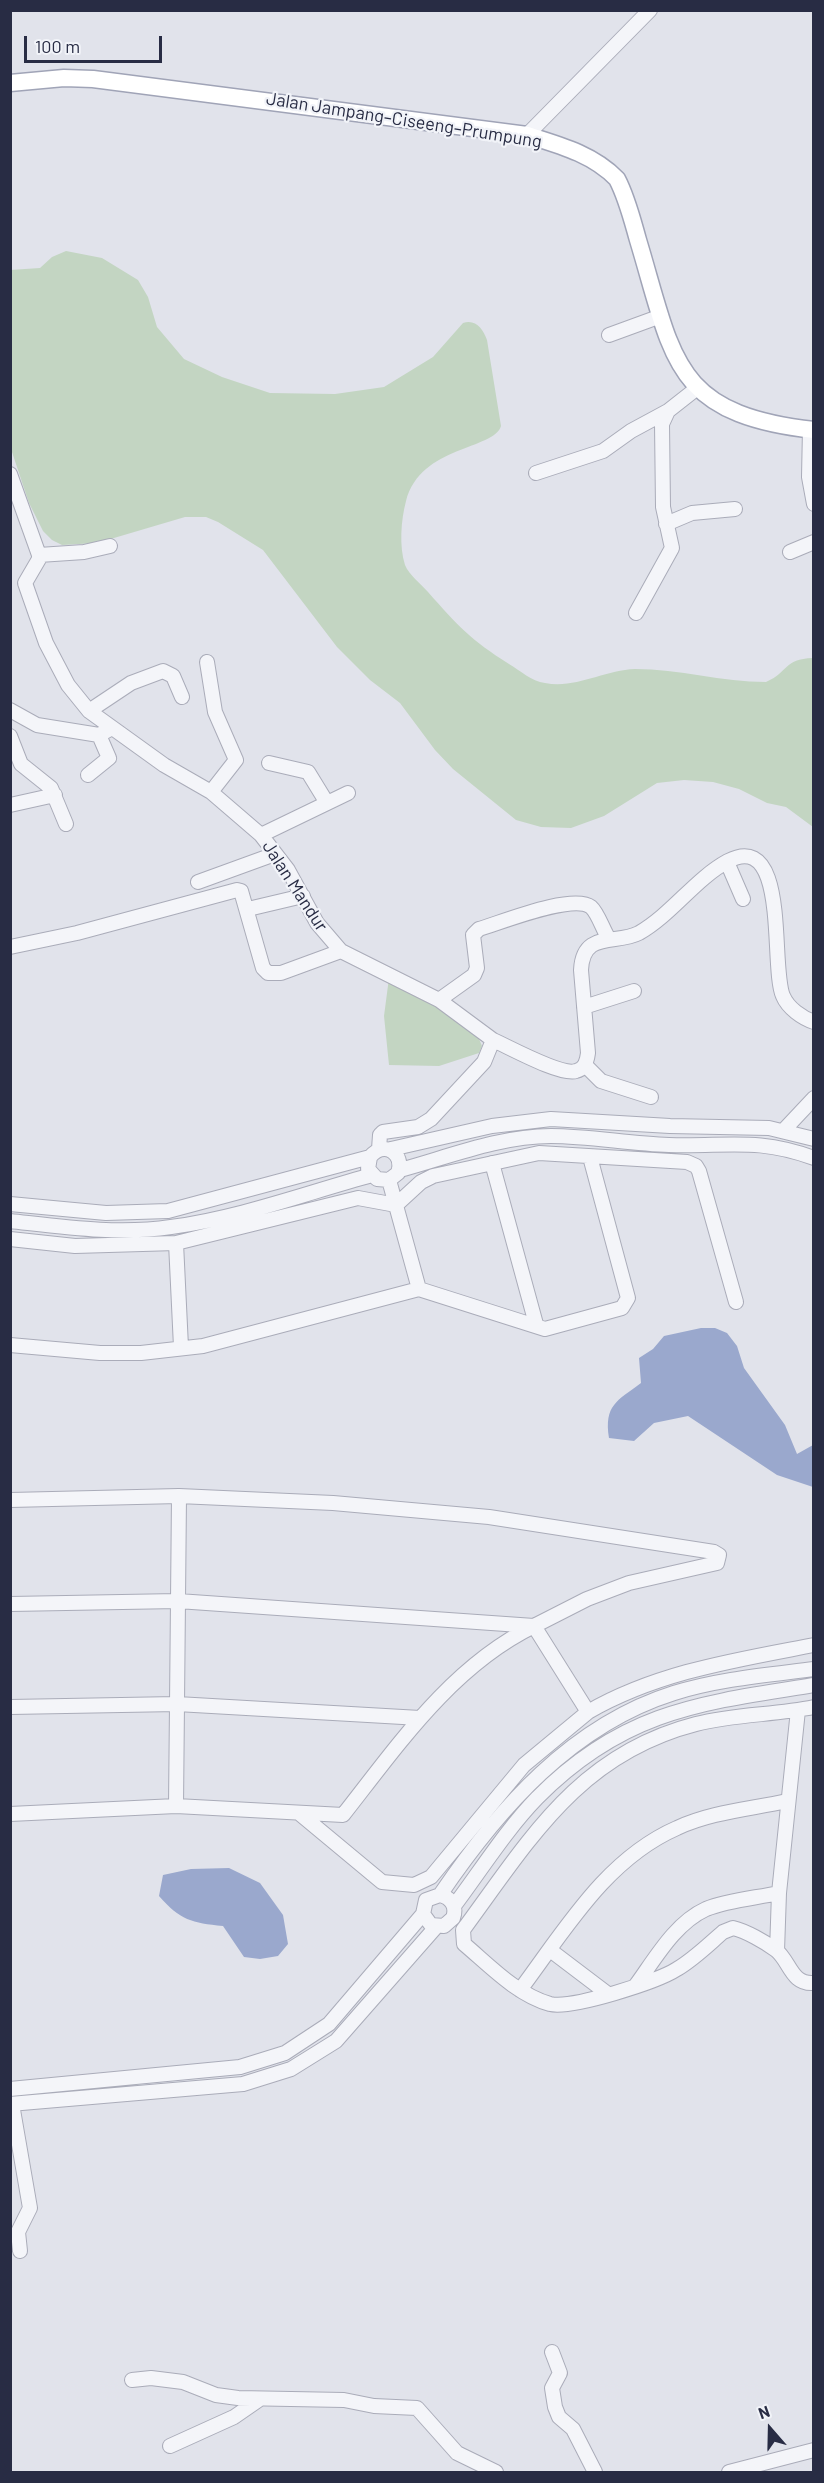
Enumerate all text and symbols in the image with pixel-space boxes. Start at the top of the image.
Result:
scale bar [27,24,165,62]
text: 100 m [35,35,80,57]
street label: Jalan Jampang–Ciseeng–Prumpung [265,88,543,152]
street label: Jalan Mandur [258,837,332,935]
north arrow [740,2399,800,2459]
text: N [755,2401,772,2422]

